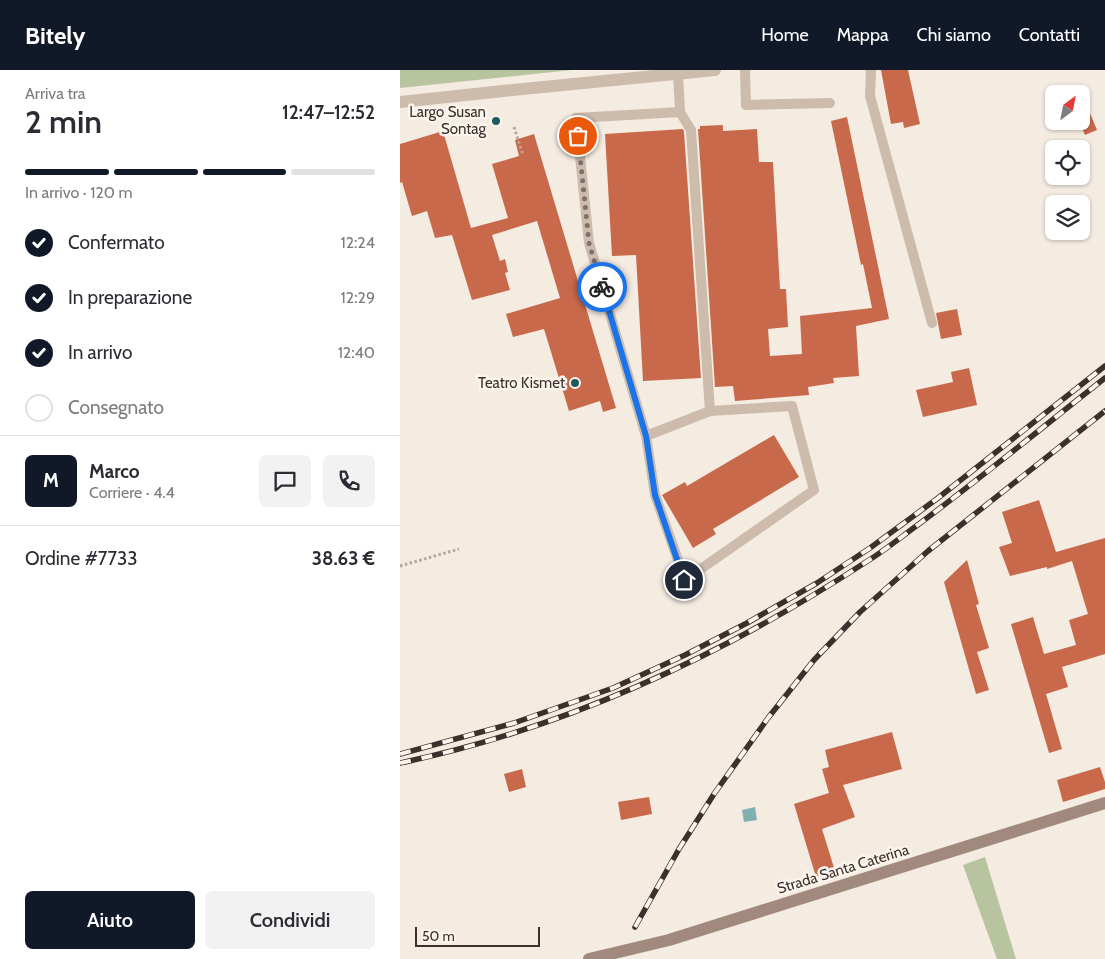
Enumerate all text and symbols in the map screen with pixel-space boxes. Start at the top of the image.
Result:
text: Bitely [25,21,85,50]
text: Home [761,24,809,46]
text: Mappa [837,24,889,46]
text: Chi siamo [917,24,991,46]
text: Contatti [1019,24,1080,46]
text: Arriva tra [25,84,85,103]
north arrow [1045,85,1090,130]
map controls [1045,85,1090,240]
text: 12:47–12:52 [282,101,375,124]
text: 2 min [25,102,102,141]
place label: Largo Susan Sontag [409,103,487,138]
marker: Largo Susan Sontag [490,115,502,127]
pin [557,115,599,157]
icon: bag [564,122,592,150]
button: locate [1045,140,1090,185]
text: In arrivo · 120 m [25,183,133,202]
button: layers [1045,195,1090,240]
icon: check [25,229,53,257]
text: Confermato [68,231,165,254]
text: 12:24 [340,233,375,252]
courier [577,262,627,312]
icon: bike [588,273,616,301]
icon: check [25,284,53,312]
text: In preparazione [68,286,192,309]
text: 12:29 [341,288,375,307]
icon: check [25,339,53,367]
text: In arrivo [68,341,132,364]
text: 12:40 [338,343,375,362]
place label: Teatro Kismet [478,374,565,392]
marker: Teatro Kismet [569,377,581,389]
text: Consegnato [68,396,164,419]
button: chat [259,455,311,507]
button: phone [323,455,375,507]
text: Marco [89,460,140,483]
text: M [43,469,59,492]
text: Corriere · 4.4 [89,483,175,502]
text: Ordine #7733 [25,547,138,570]
text: 38.63 € [312,547,375,570]
pin [663,559,705,601]
icon: home [670,566,698,594]
street label: Strada Santa Caterina [775,840,912,898]
button: Aiuto [25,891,195,949]
button: Condividi [205,891,375,949]
scale bar [415,924,540,947]
text: 50 m [422,927,455,945]

